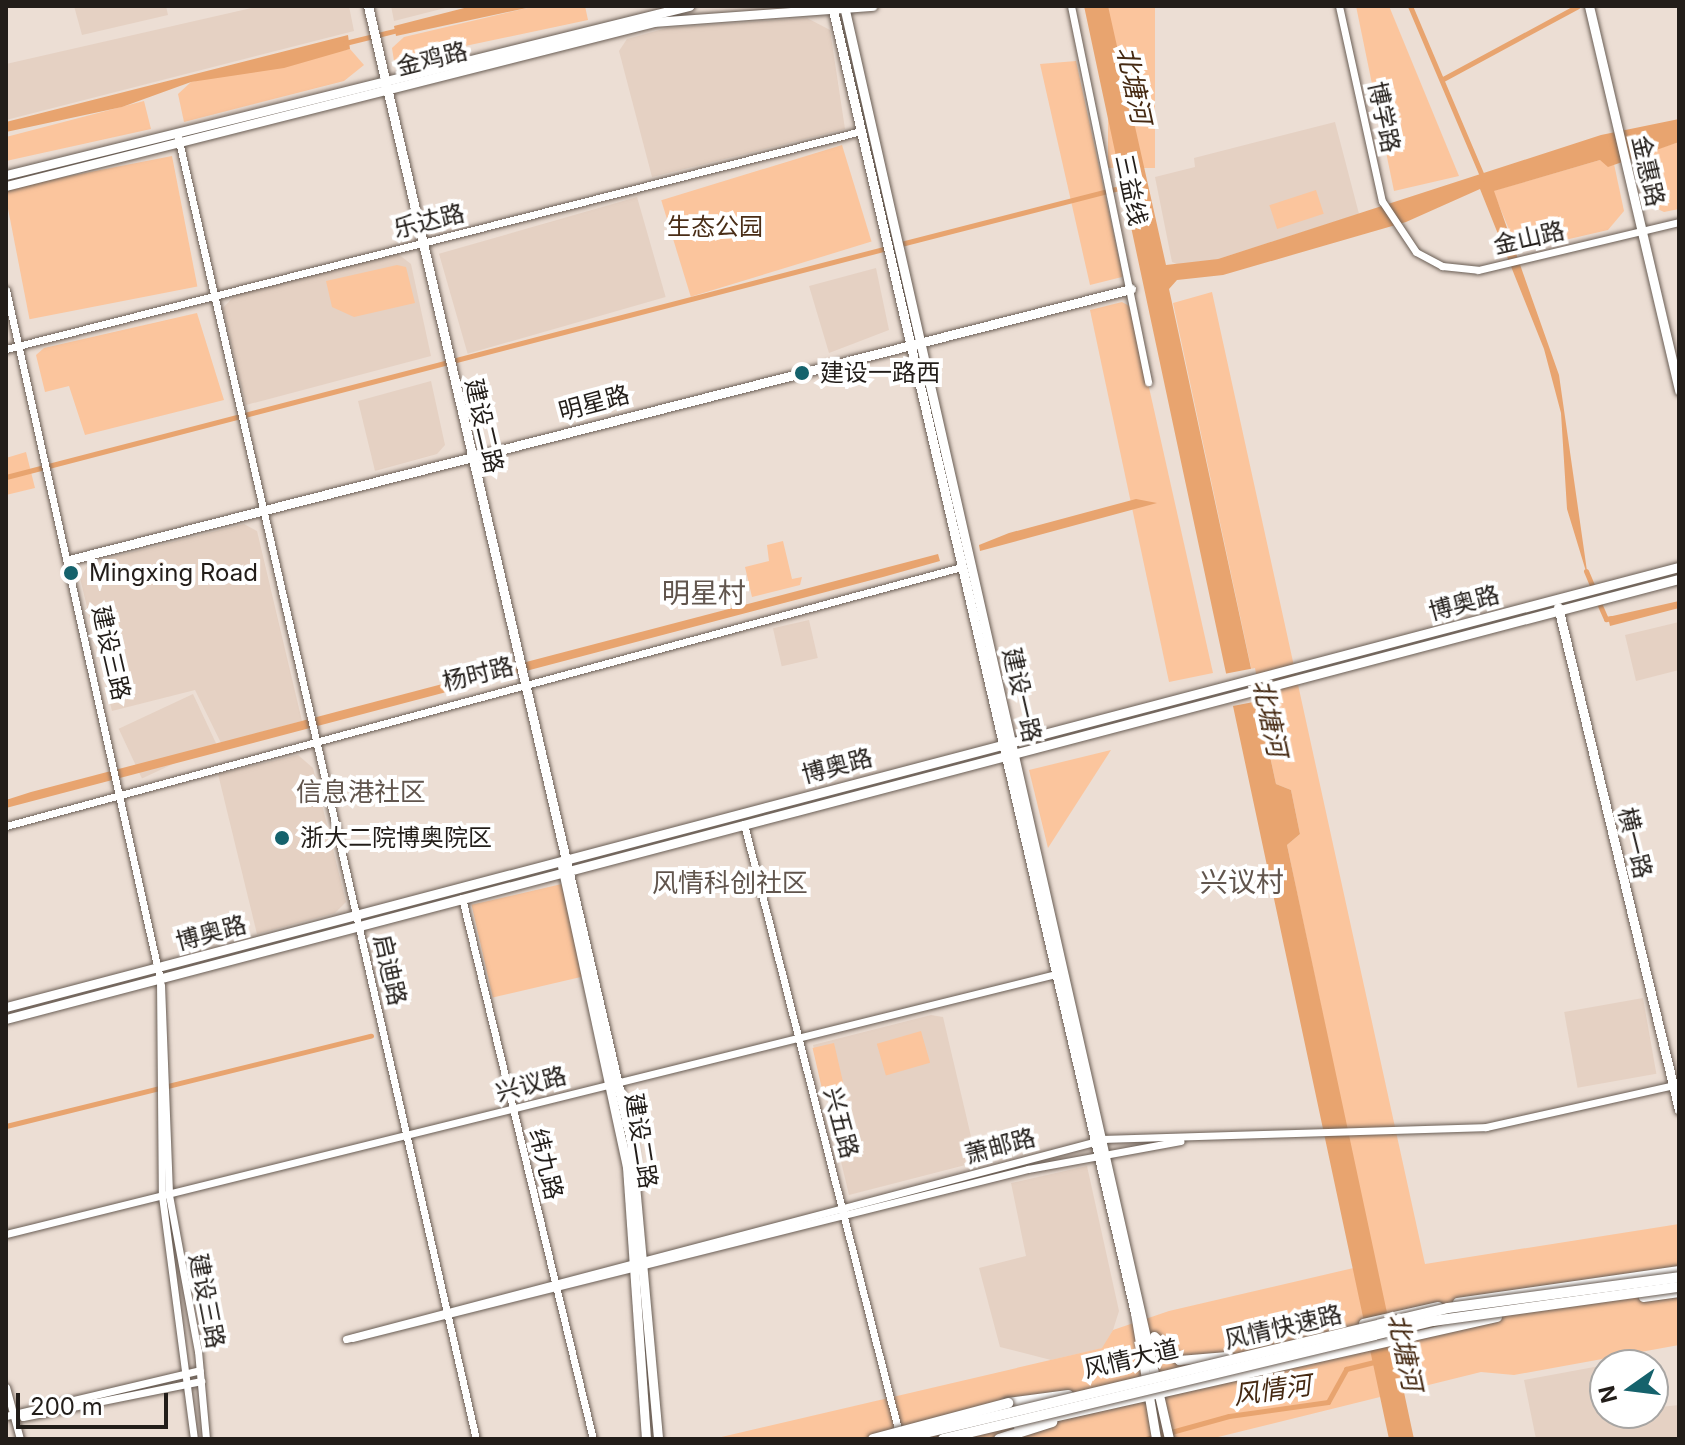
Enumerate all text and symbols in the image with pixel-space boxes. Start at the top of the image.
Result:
street label: 金鸡路 [394,36,470,82]
water label: 北塘河 [1111,44,1157,126]
street label: 博学路 [1362,79,1406,155]
street label: 金惠路 [1626,133,1670,209]
street label: 三益线 [1109,152,1153,228]
street label: 乐达路 [391,198,467,244]
park label: 生态公园 [667,213,763,241]
street label: 金山路 [1491,216,1567,260]
place label: 建设一路西 [820,359,940,387]
marker: 建设一路西 [791,362,813,384]
street label: 建设二路 [459,376,509,476]
street label: 明星路 [555,380,633,426]
place label: Mingxing Road [89,559,258,587]
marker: Mingxing Road [60,562,82,584]
district label: 明星村 [662,576,746,610]
street label: 博奥路 [1425,580,1503,626]
street label: 建设三路 [86,603,136,703]
street label: 建设一路 [997,645,1047,745]
street label: 杨时路 [440,651,516,697]
water label: 北塘河 [1247,677,1293,759]
street label: 博奥路 [798,743,876,789]
district label: 信息港社区 [296,776,426,808]
street label: 横一路 [1612,805,1658,881]
place label: 浙大二院博奥院区 [300,824,492,852]
marker: 浙大二院博奥院区 [271,827,293,849]
district label: 兴议村 [1200,865,1284,899]
district label: 风情科创社区 [652,867,808,899]
street label: 博奥路 [172,910,250,956]
street label: 启迪路 [368,932,412,1008]
street label: 兴议路 [492,1061,570,1107]
street label: 兴五路 [818,1084,864,1162]
street label: 建设二路 [619,1091,663,1191]
street label: 萧邮路 [961,1123,1039,1169]
street label: 纬九路 [523,1126,569,1202]
street label: 建设三路 [184,1251,230,1351]
street label: 风情快速路 [1221,1299,1345,1355]
water label: 北塘河 [1382,1311,1428,1393]
street label: 风情大道 [1081,1334,1181,1384]
north arrow [1589,1349,1669,1429]
water label: 风情河 [1231,1369,1313,1411]
scale bar [20,1377,172,1427]
text: N [1593,1383,1622,1406]
text: 200 m [30,1392,103,1421]

